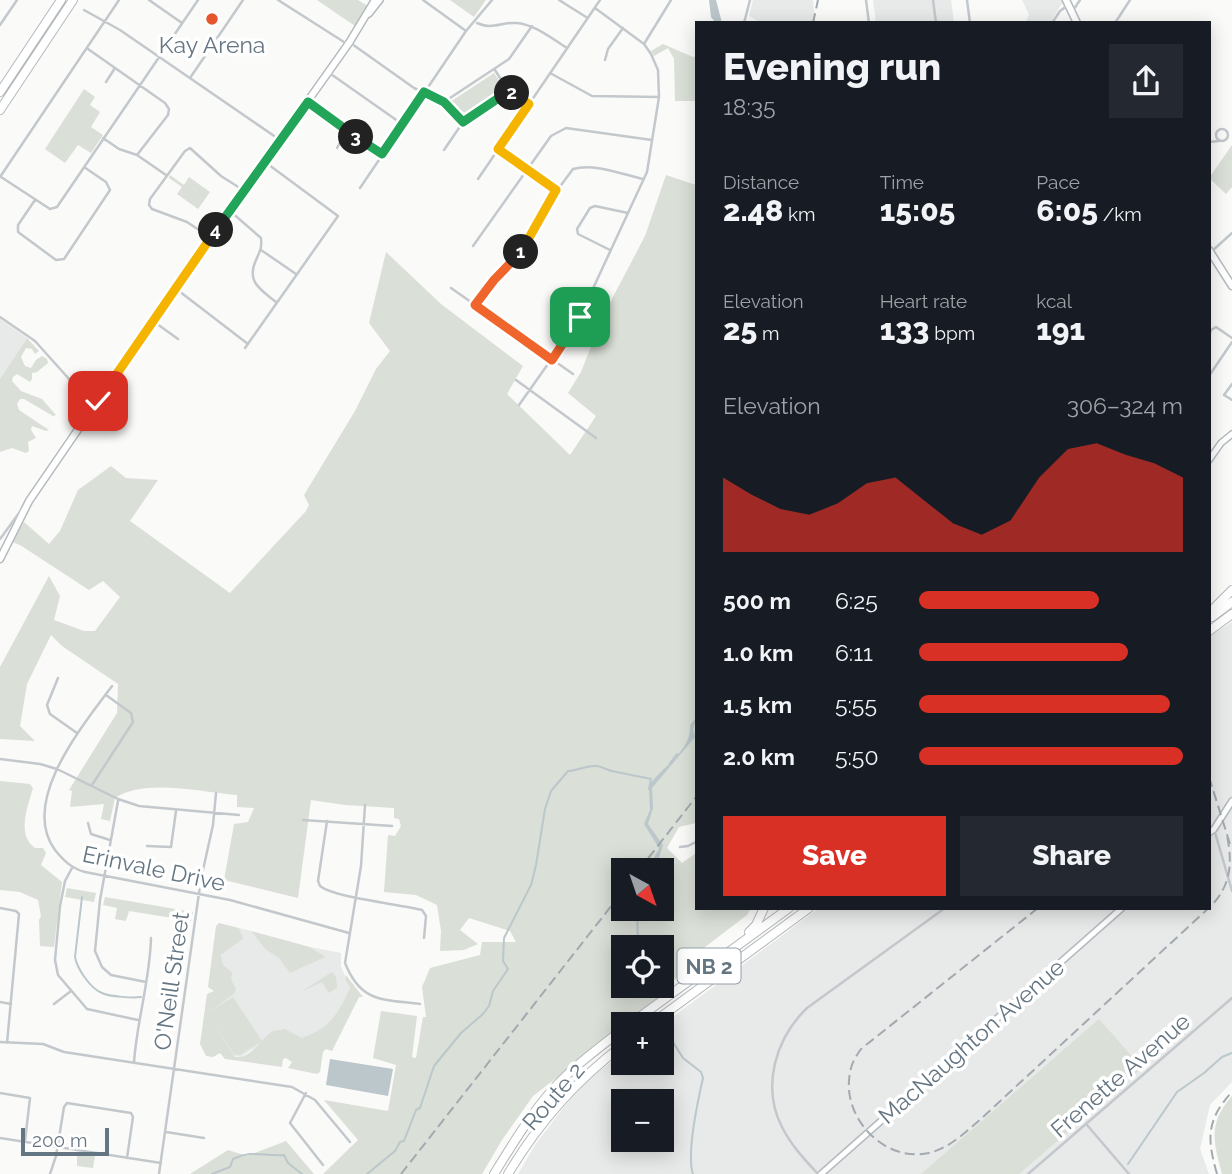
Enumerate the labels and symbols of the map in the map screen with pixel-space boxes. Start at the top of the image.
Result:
marker: Kay Arena [204,11,220,27]
place label: Kay Arena [159,31,265,58]
pin: 2 [494,76,530,110]
pin: 3 [338,120,374,154]
pin: 4 [198,212,234,247]
pin: 1 [504,234,538,270]
pin [550,287,610,347]
pin [68,371,128,431]
street label: Erinvale Drive [80,840,228,896]
north arrow [611,858,674,920]
street label: O'Neill Street [148,910,194,1052]
road number: NB 2 [678,948,740,984]
street label: MacNaughton Avenue [873,953,1069,1129]
street label: Frenette Avenue [1045,1007,1195,1143]
street label: Route 2 [516,1057,590,1135]
scale bar [21,1125,108,1157]

